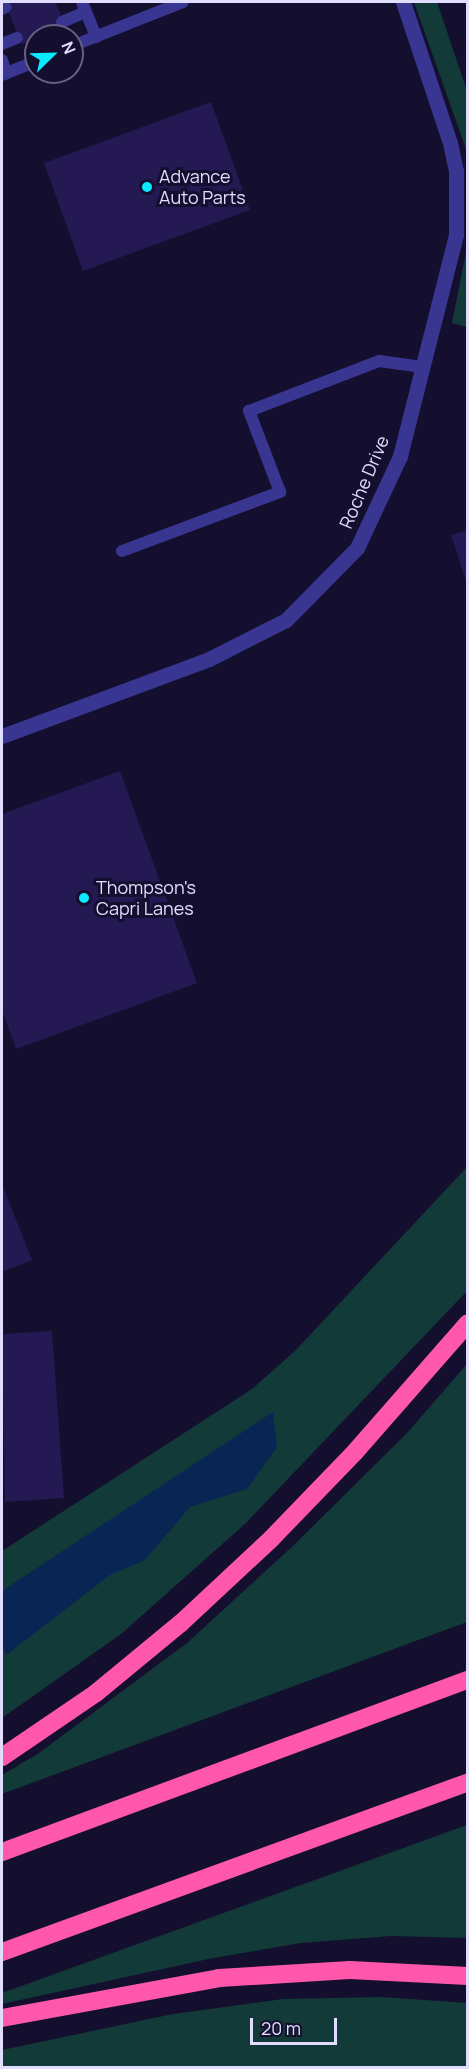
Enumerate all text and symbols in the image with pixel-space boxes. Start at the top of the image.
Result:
north arrow [24,24,84,84]
text: N [56,38,81,57]
place label: Advance Auto Parts [159,166,246,208]
marker: Advance Auto Parts [140,180,154,194]
street label: Roche Drive [335,432,393,532]
place label: Thompson's Capri Lanes [96,877,196,920]
marker: Thompson's Capri Lanes [77,891,91,905]
scale bar [253,2006,340,2044]
text: 20 m [261,2016,301,2040]

